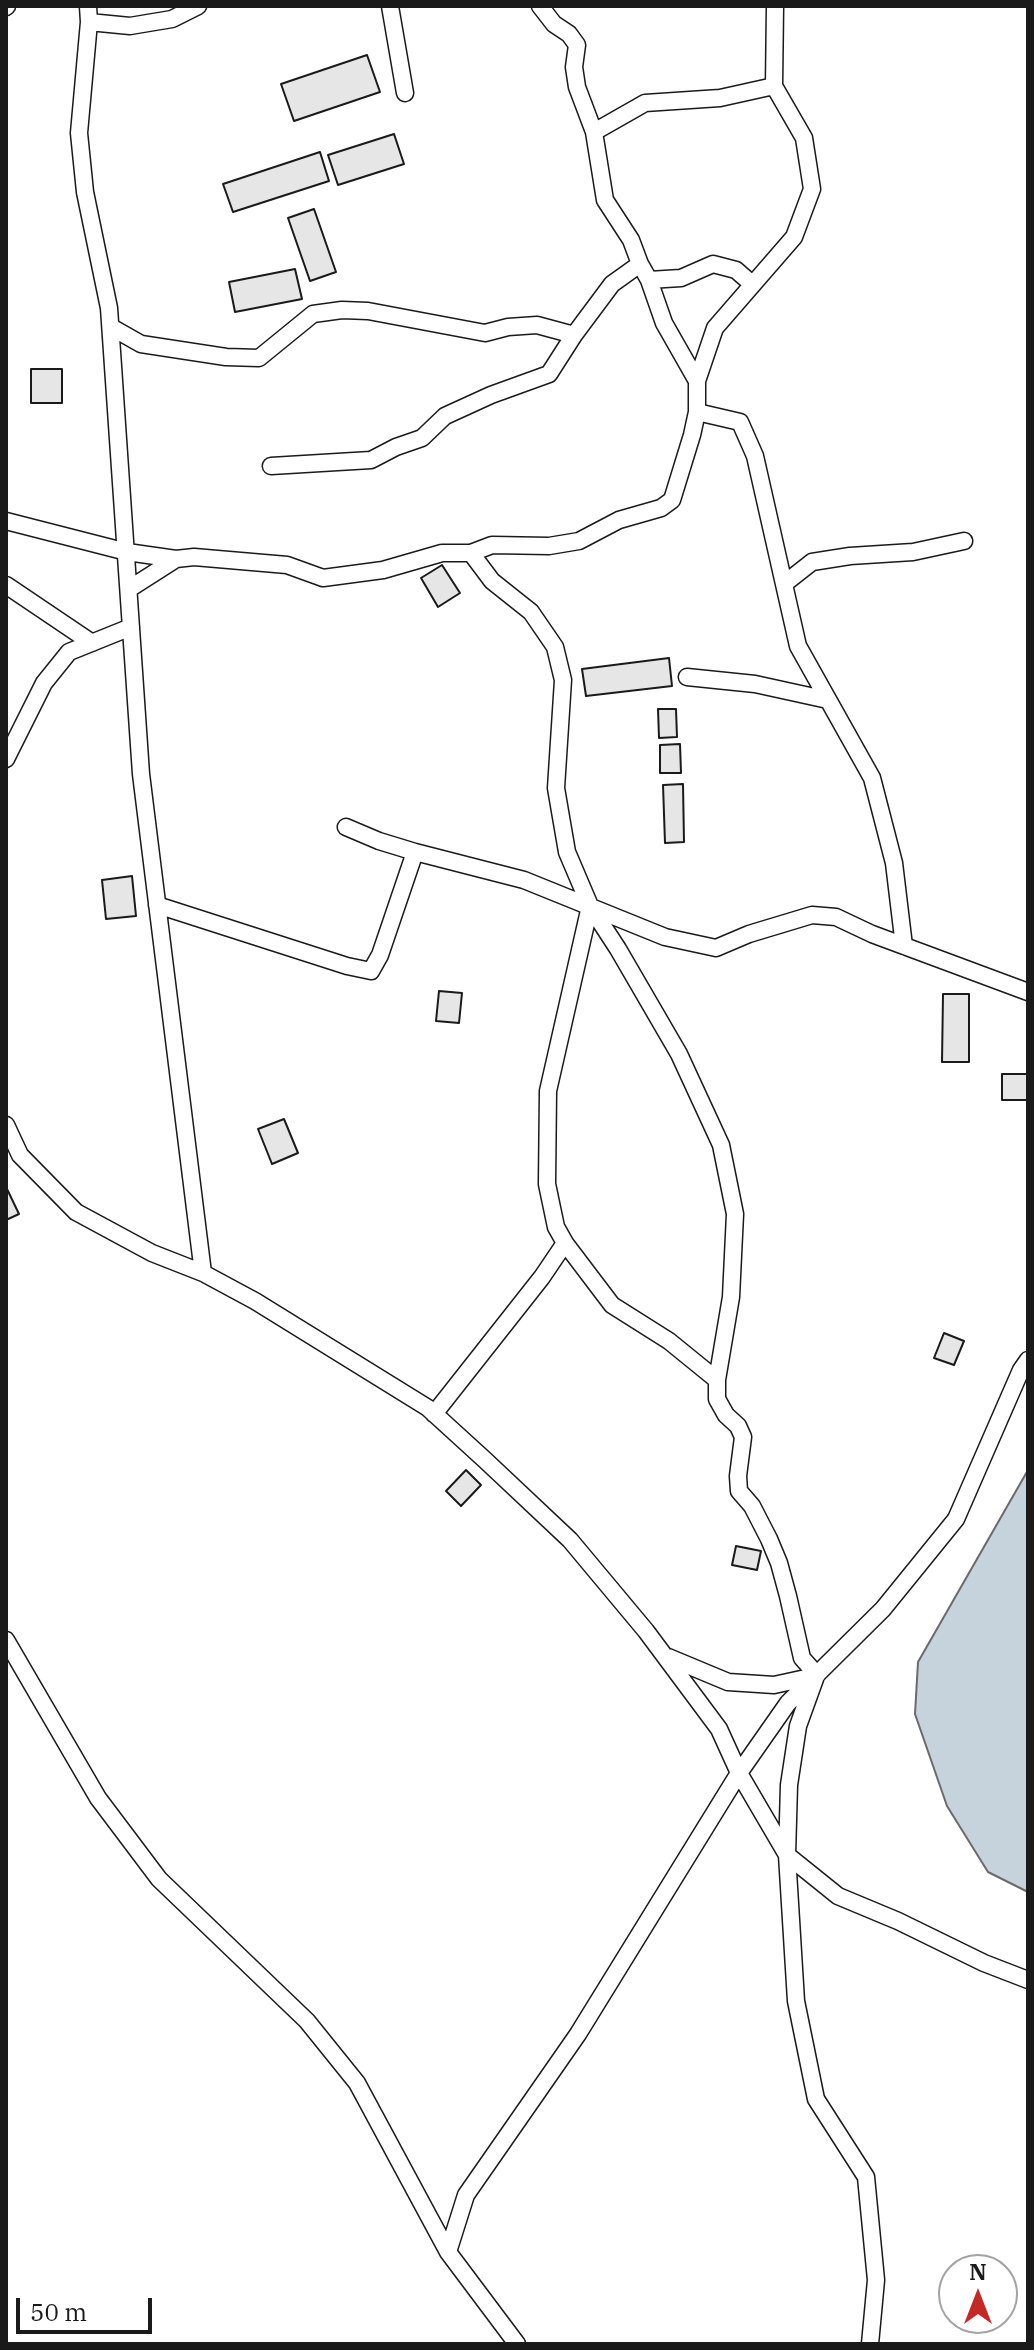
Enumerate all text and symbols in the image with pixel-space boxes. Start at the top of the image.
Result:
north arrow [938,2254,1018,2334]
text: N [969,2257,987,2286]
scale bar [20,2282,156,2332]
text: 50 m [30,2296,87,2328]

